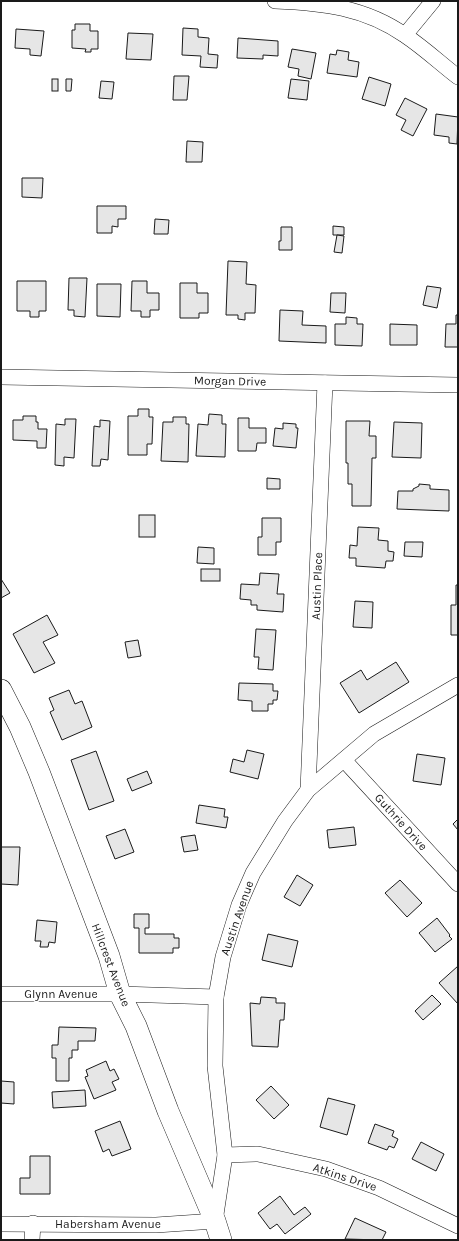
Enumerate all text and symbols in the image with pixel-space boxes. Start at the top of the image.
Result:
street label: Morgan Drive [194,373,266,389]
street label: Austin Place [309,552,325,620]
street label: Guthrie Drive [372,791,430,853]
street label: Austin Avenue [218,879,256,957]
street label: Hillcrest Avenue [89,921,133,1009]
street label: Glynn Avenue [24,987,98,1001]
street label: Atkins Drive [311,1160,379,1194]
street label: Habersham Avenue [55,1217,161,1231]

